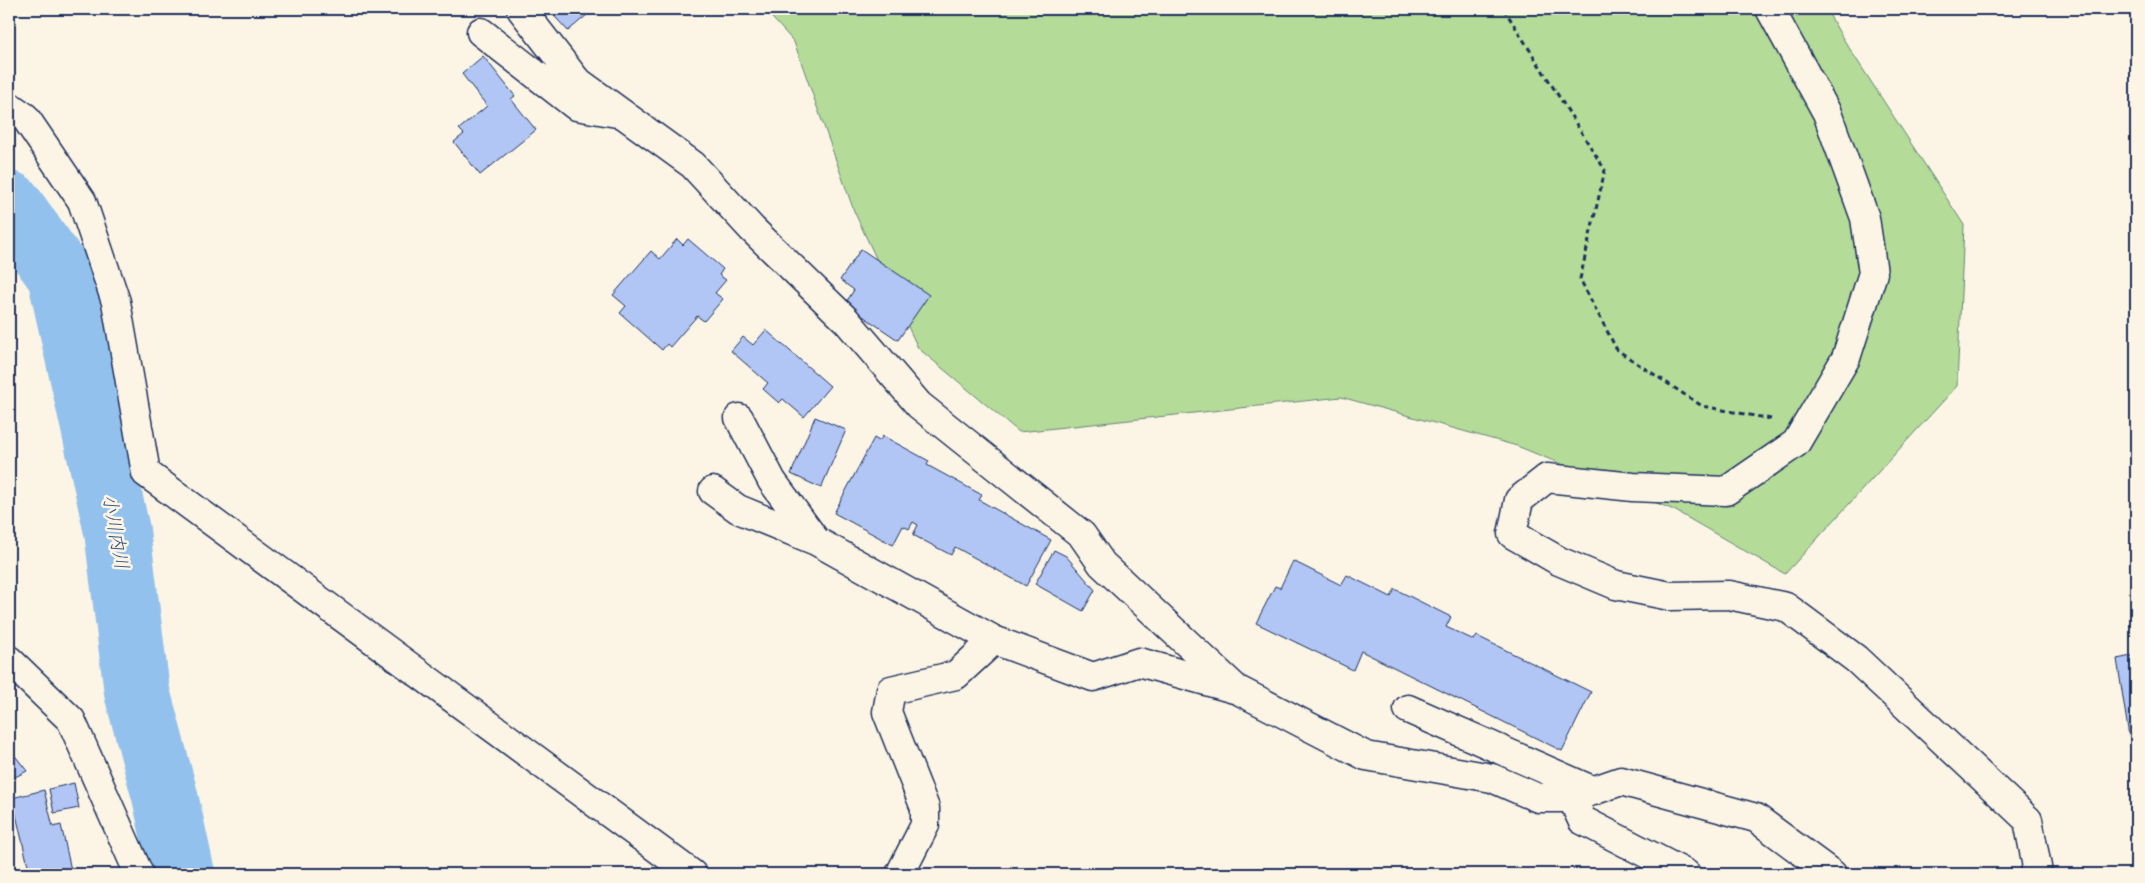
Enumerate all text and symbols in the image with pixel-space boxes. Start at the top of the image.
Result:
water label: 小川内川 [97,493,133,571]

